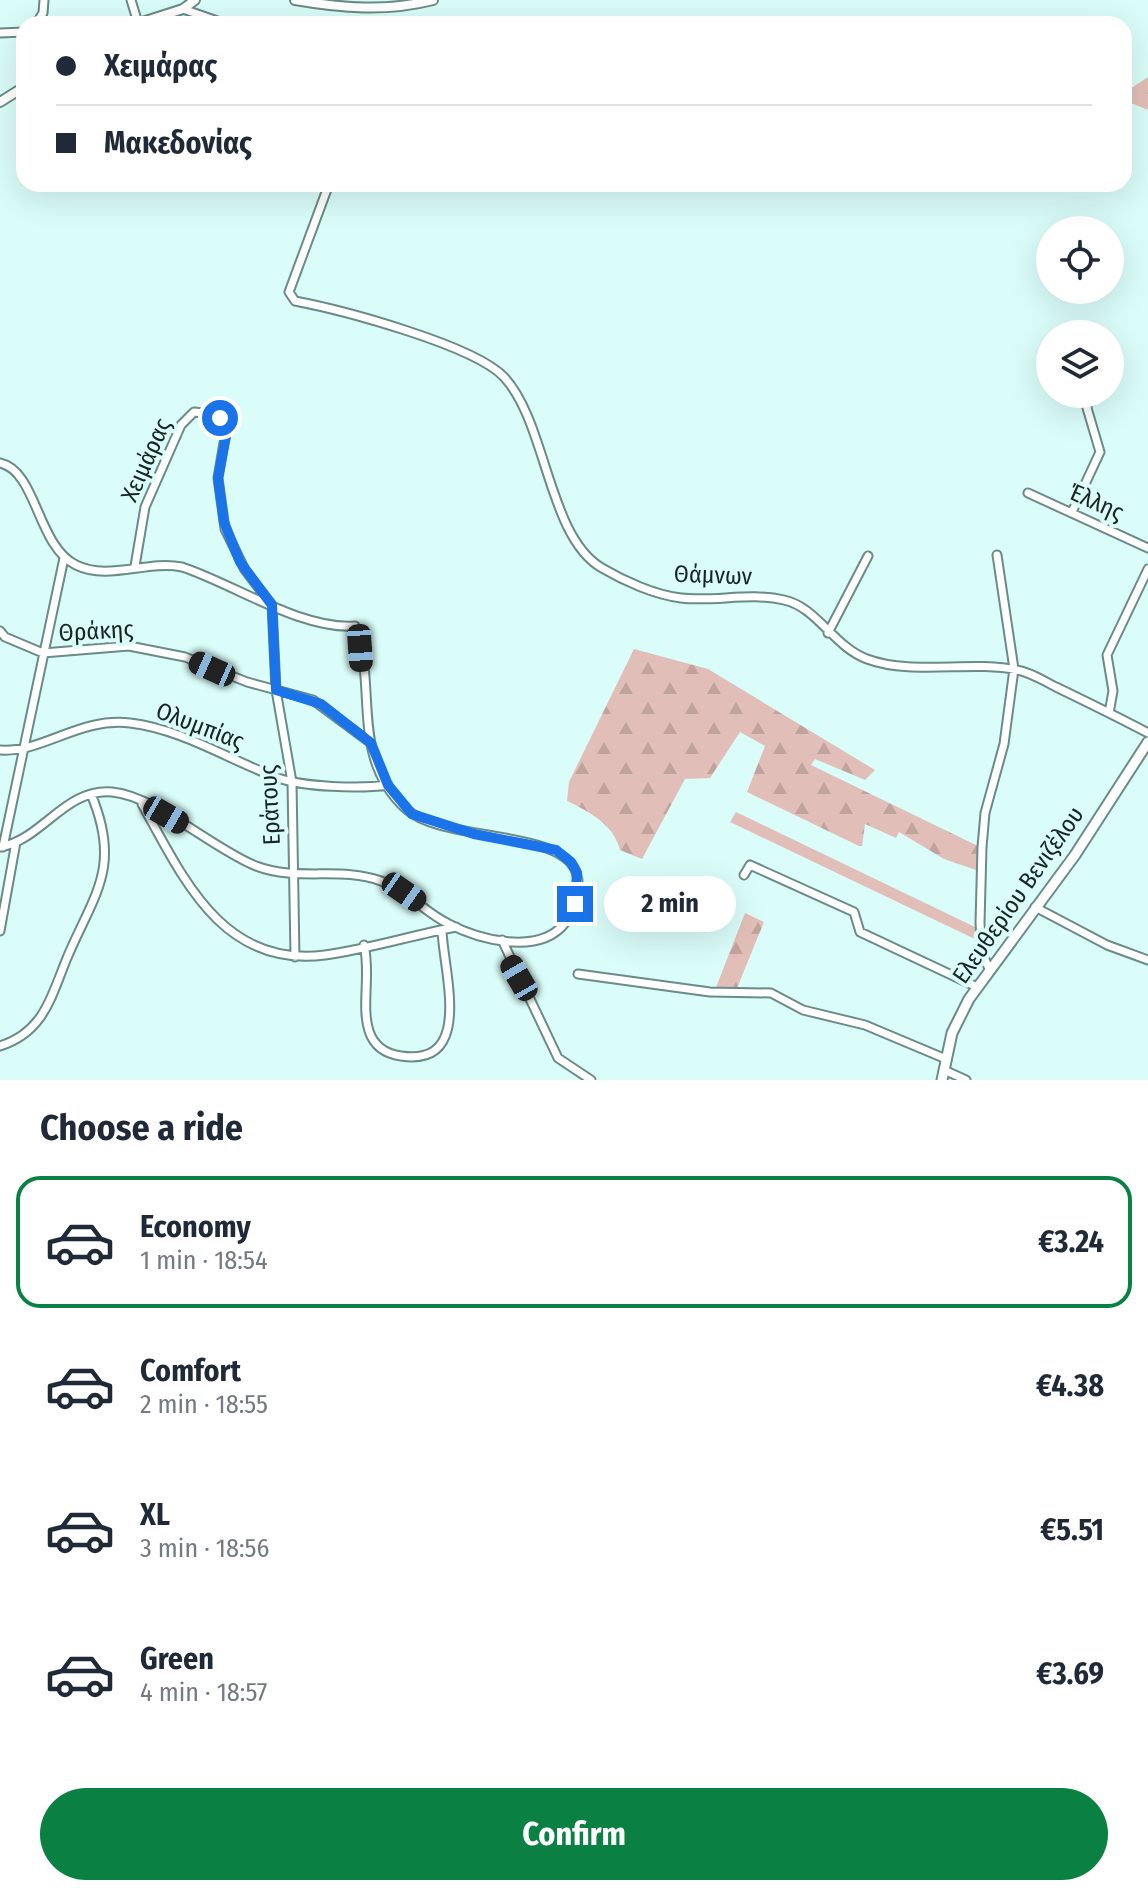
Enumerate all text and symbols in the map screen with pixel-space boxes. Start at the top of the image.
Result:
text: Χειμάρας [104,48,217,84]
text: Μακεδονίας [104,125,252,161]
map controls [1036,216,1124,408]
button: locate [1036,216,1124,304]
button: layers [1036,320,1124,408]
route start [202,400,238,436]
street label: Χειμάρας [115,414,177,506]
street label: Έλλης [1064,478,1128,526]
street label: Θάμνων [673,560,753,590]
street label: Θράκης [58,615,134,647]
car [346,623,374,673]
car [185,648,239,690]
street label: Ολυμπίας [152,696,248,756]
street label: Εράτους [254,764,286,846]
car [139,793,193,837]
street label: Ελευθερίου Βενιζέλου [947,801,1089,989]
car [377,868,431,916]
callout: 2 min [603,876,735,932]
route end [557,886,593,922]
text: 2 min [641,888,699,919]
car [497,951,541,1005]
text: Choose a ride [40,1106,243,1150]
icon: car [44,1206,116,1278]
text: Economy [140,1209,251,1245]
text: €3.24 [1038,1224,1104,1260]
text: 1 min · 18:54 [140,1245,268,1276]
icon: car [44,1350,116,1422]
text: Comfort [140,1353,241,1389]
text: €4.38 [1036,1368,1104,1404]
text: 2 min · 18:55 [140,1389,268,1420]
icon: car [44,1494,116,1566]
text: XL [140,1497,170,1533]
text: €5.51 [1040,1512,1104,1548]
text: 3 min · 18:56 [140,1533,269,1564]
icon: car [44,1638,116,1710]
text: Green [140,1641,214,1677]
text: €3.69 [1036,1656,1104,1692]
text: 4 min · 18:57 [140,1677,267,1708]
button: Confirm [40,1788,1108,1880]

